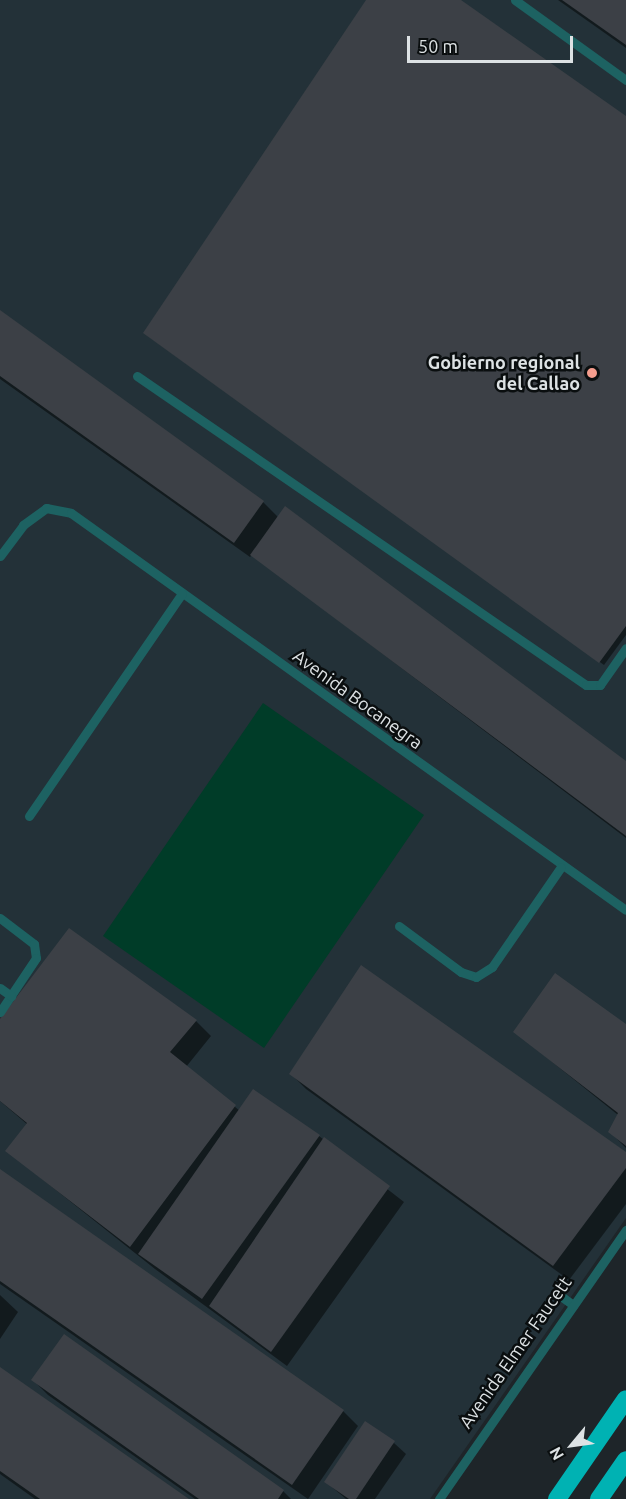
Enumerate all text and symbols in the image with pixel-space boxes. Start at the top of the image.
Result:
scale bar [410,24,576,62]
text: 50 m [418,36,458,56]
place label: Gobierno regional del Callao [428,352,580,394]
marker: Gobierno regional del Callao [585,366,599,380]
street label: Avenida Bocanegra [289,645,427,753]
street label: Avenida Elmer Faucett [454,1272,576,1432]
north arrow [542,1415,602,1475]
text: N [545,1444,567,1463]

